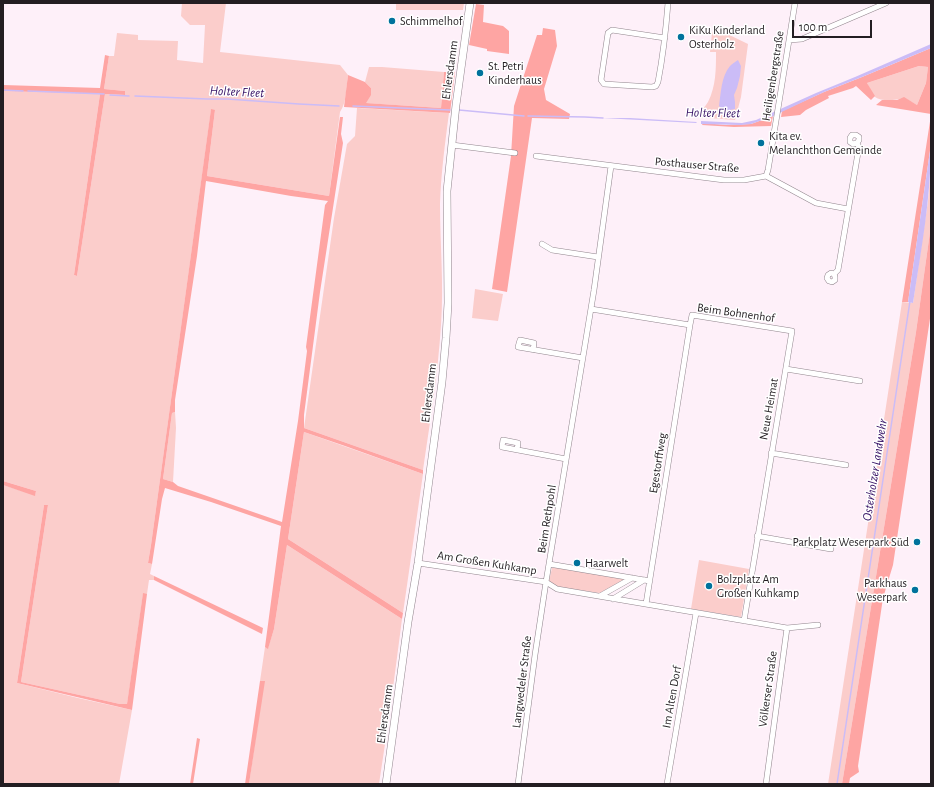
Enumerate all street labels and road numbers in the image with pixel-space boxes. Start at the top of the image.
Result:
street label: Heiligenbergstraße [759,30,787,122]
street label: Ehlersdamm [439,40,461,100]
street label: Posthauser Straße [654,154,740,176]
street label: Beim Bohnenhof [696,300,776,326]
street label: Ehlersdamm [418,363,440,423]
street label: Neue Heimat [756,377,782,441]
street label: Egestorffweg [646,432,670,494]
street label: Beim Rethpohl [534,484,560,554]
street label: Am Großen Kuhkamp [436,548,538,578]
street label: Langwedeler Straße [509,635,535,729]
street label: Völkerser Straße [756,650,780,728]
street label: Im Alten Dorf [659,665,685,729]
street label: Ehlersdamm [374,684,396,744]

